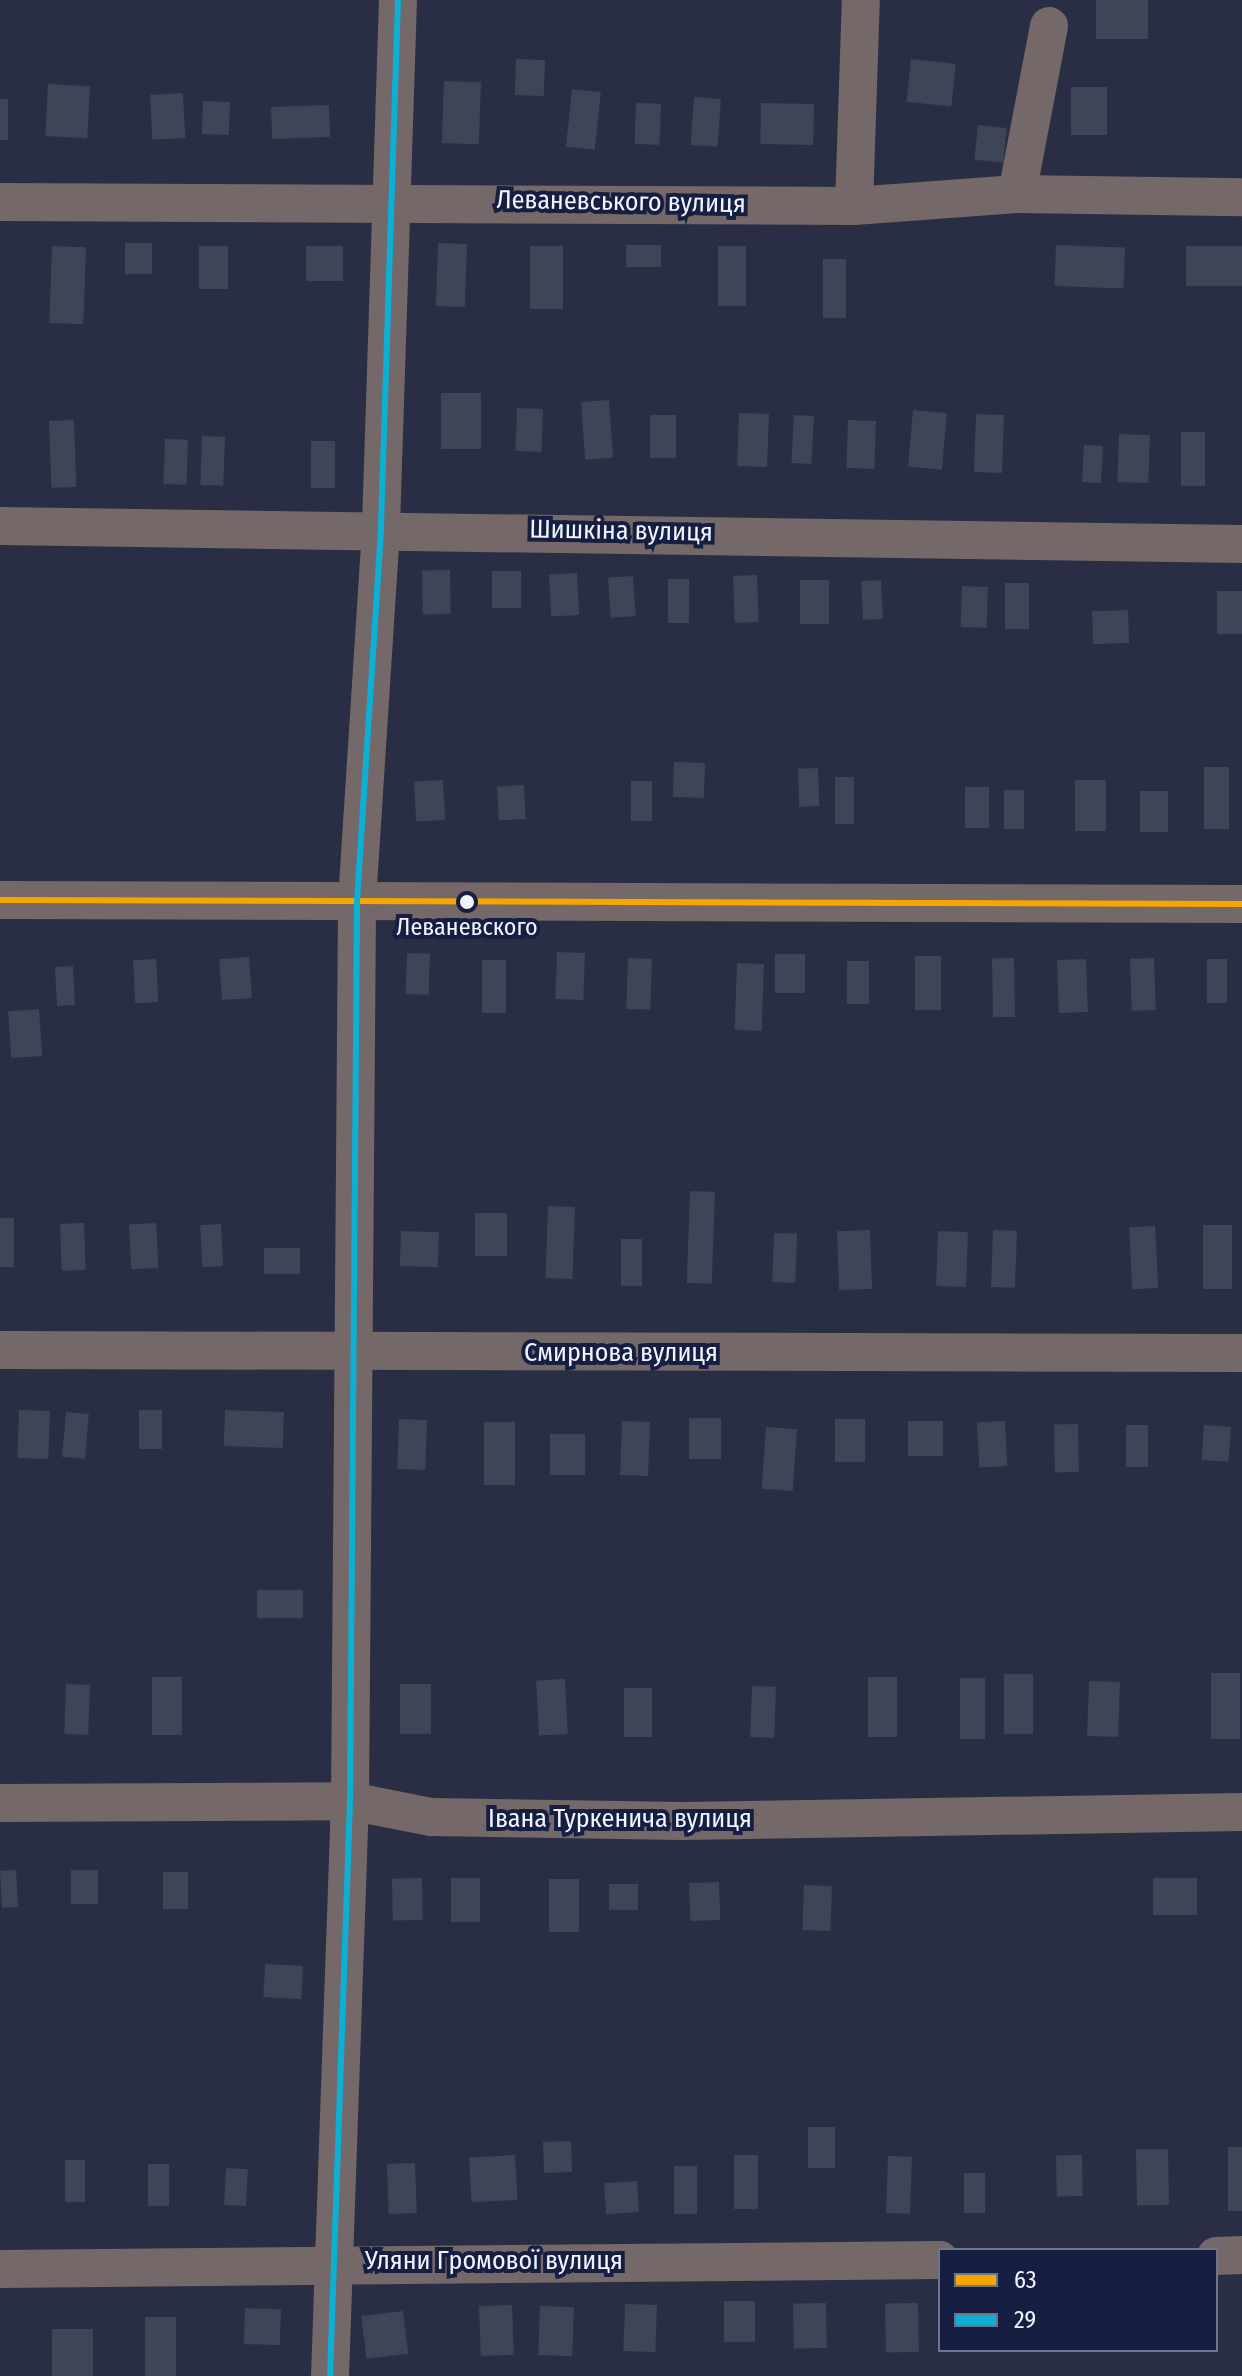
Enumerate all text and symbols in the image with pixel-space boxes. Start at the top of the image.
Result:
street label: Леваневського вулиця [496,184,746,220]
street label: Шишкіна вулиця [529,514,713,548]
marker: Леваневского [459,894,475,910]
place label: Леваневского [396,914,538,942]
street label: Смирнова вулиця [524,1337,718,1369]
street label: Івана Туркенича вулиця [488,1803,752,1835]
street label: Уляни Громової вулиця [365,2245,623,2277]
legend [938,2248,1218,2352]
text: 63 [1014,2266,1037,2294]
text: 29 [1014,2306,1036,2334]

